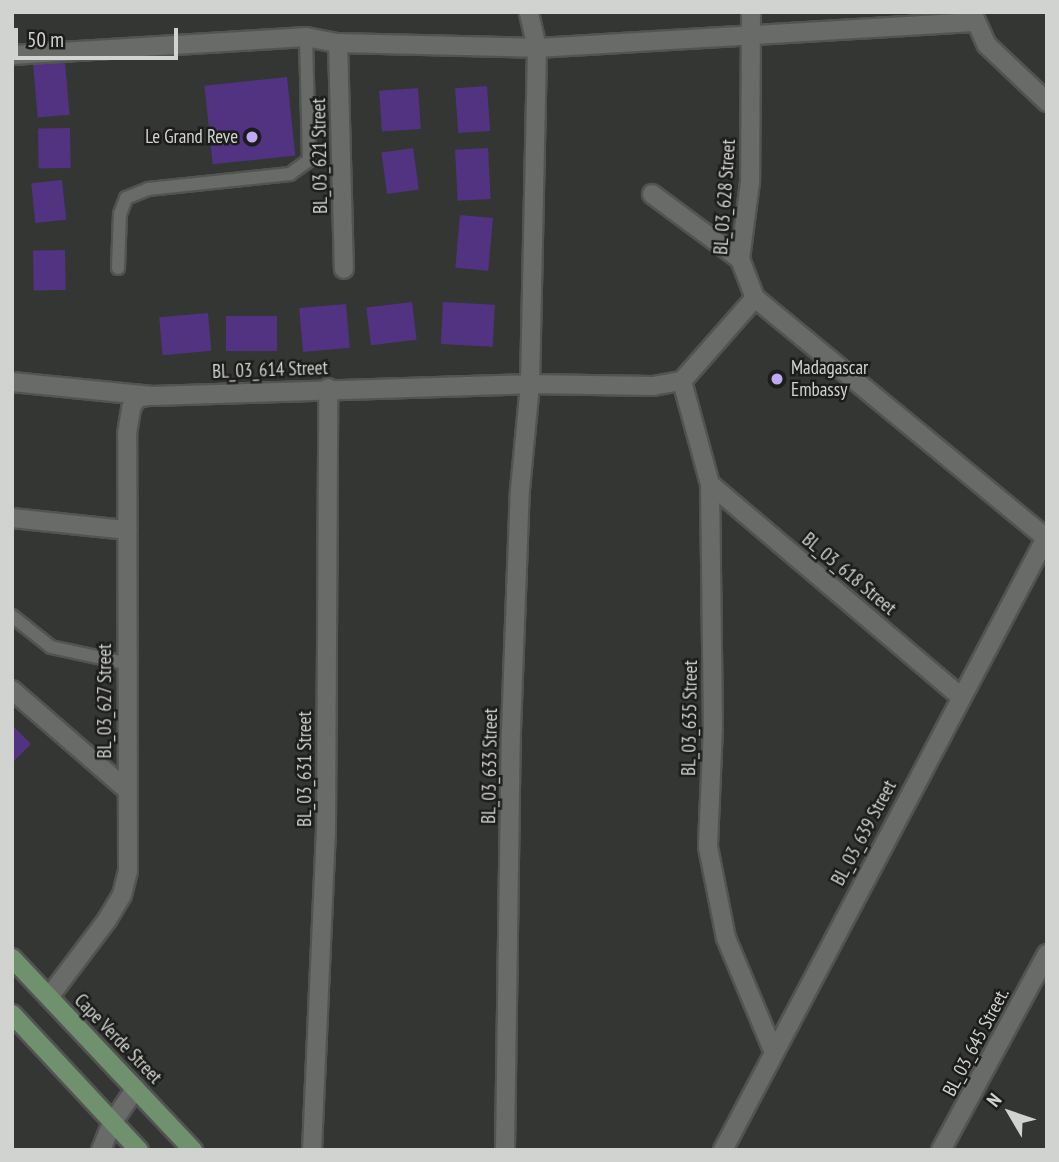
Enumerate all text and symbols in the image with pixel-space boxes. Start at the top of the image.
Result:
scale bar [18,14,182,58]
text: 50 m [27,26,64,53]
street label: BL_03_621 Street [308,98,332,214]
place label: Le Grand Reve [145,126,238,148]
marker: Le Grand Reve [244,129,260,145]
street label: BL_03_628 Street [710,139,740,255]
street label: BL_03_614 Street [212,357,328,383]
place label: Madagascar Embassy [791,357,868,401]
marker: Madagascar Embassy [769,371,785,387]
street label: BL_03_618 Street [797,528,901,620]
street label: BL_03_627 Street [94,643,116,759]
street label: BL_03_635 Street [678,660,702,776]
street label: BL_03_633 Street [478,708,502,824]
street label: BL_03_631 Street [294,711,316,827]
street label: BL_03_639 Street [827,777,901,889]
street label: BL_03_645 Street. [938,984,1014,1100]
street label: Cape Verde Street [69,989,167,1089]
north arrow [975,1078,1045,1148]
text: N [981,1088,1006,1111]

